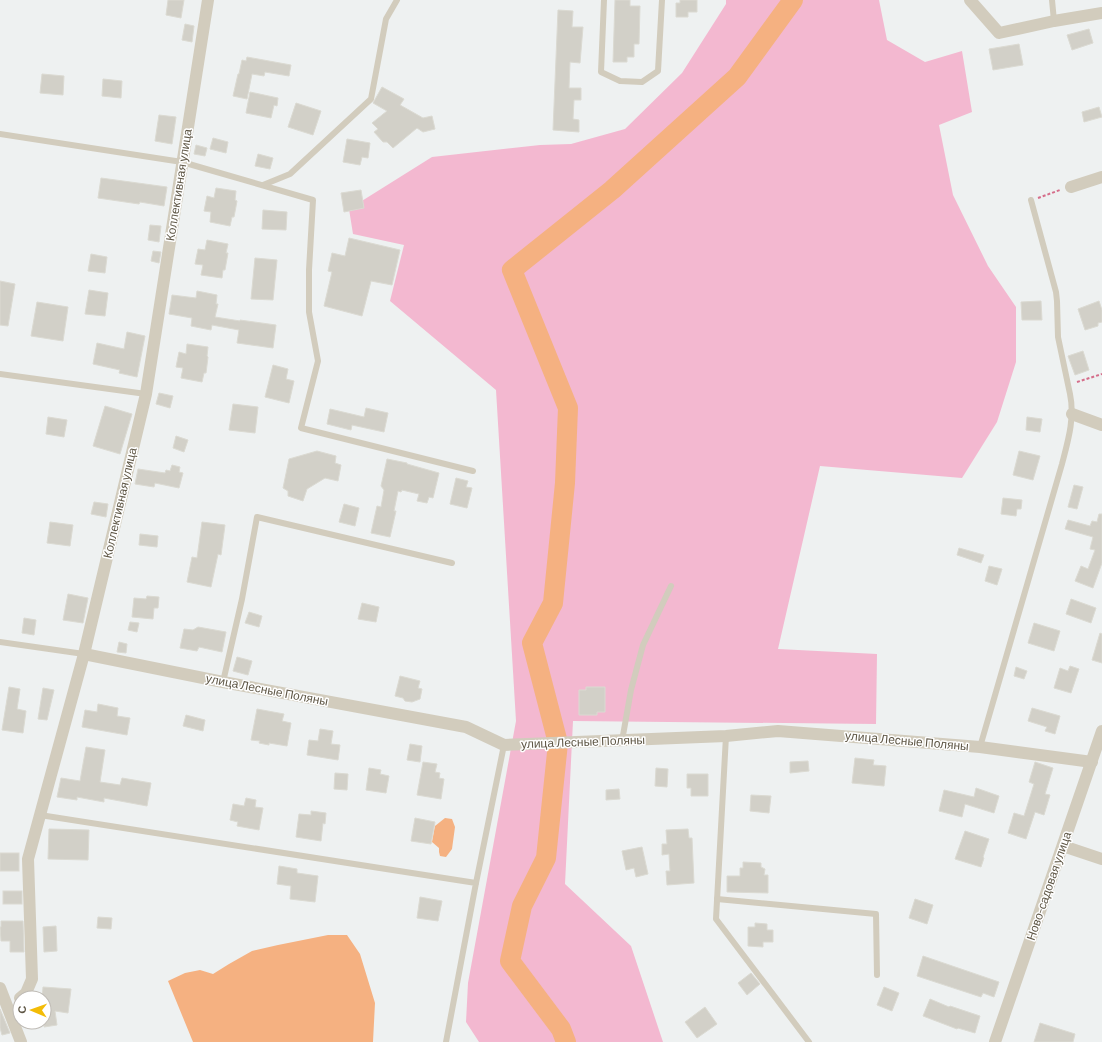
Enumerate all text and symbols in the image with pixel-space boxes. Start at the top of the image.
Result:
street label: Коллективная улица [162,128,195,242]
street label: Коллективная улица [99,446,140,560]
street label: улица Лесные Поляны [205,670,329,709]
street label: улица Лесные Поляны [845,728,969,753]
street label: улица Лесные Поляны [521,732,645,751]
street label: Ново-садовая улица [1023,829,1074,942]
north arrow [12,990,52,1030]
text: С [15,1005,28,1014]

